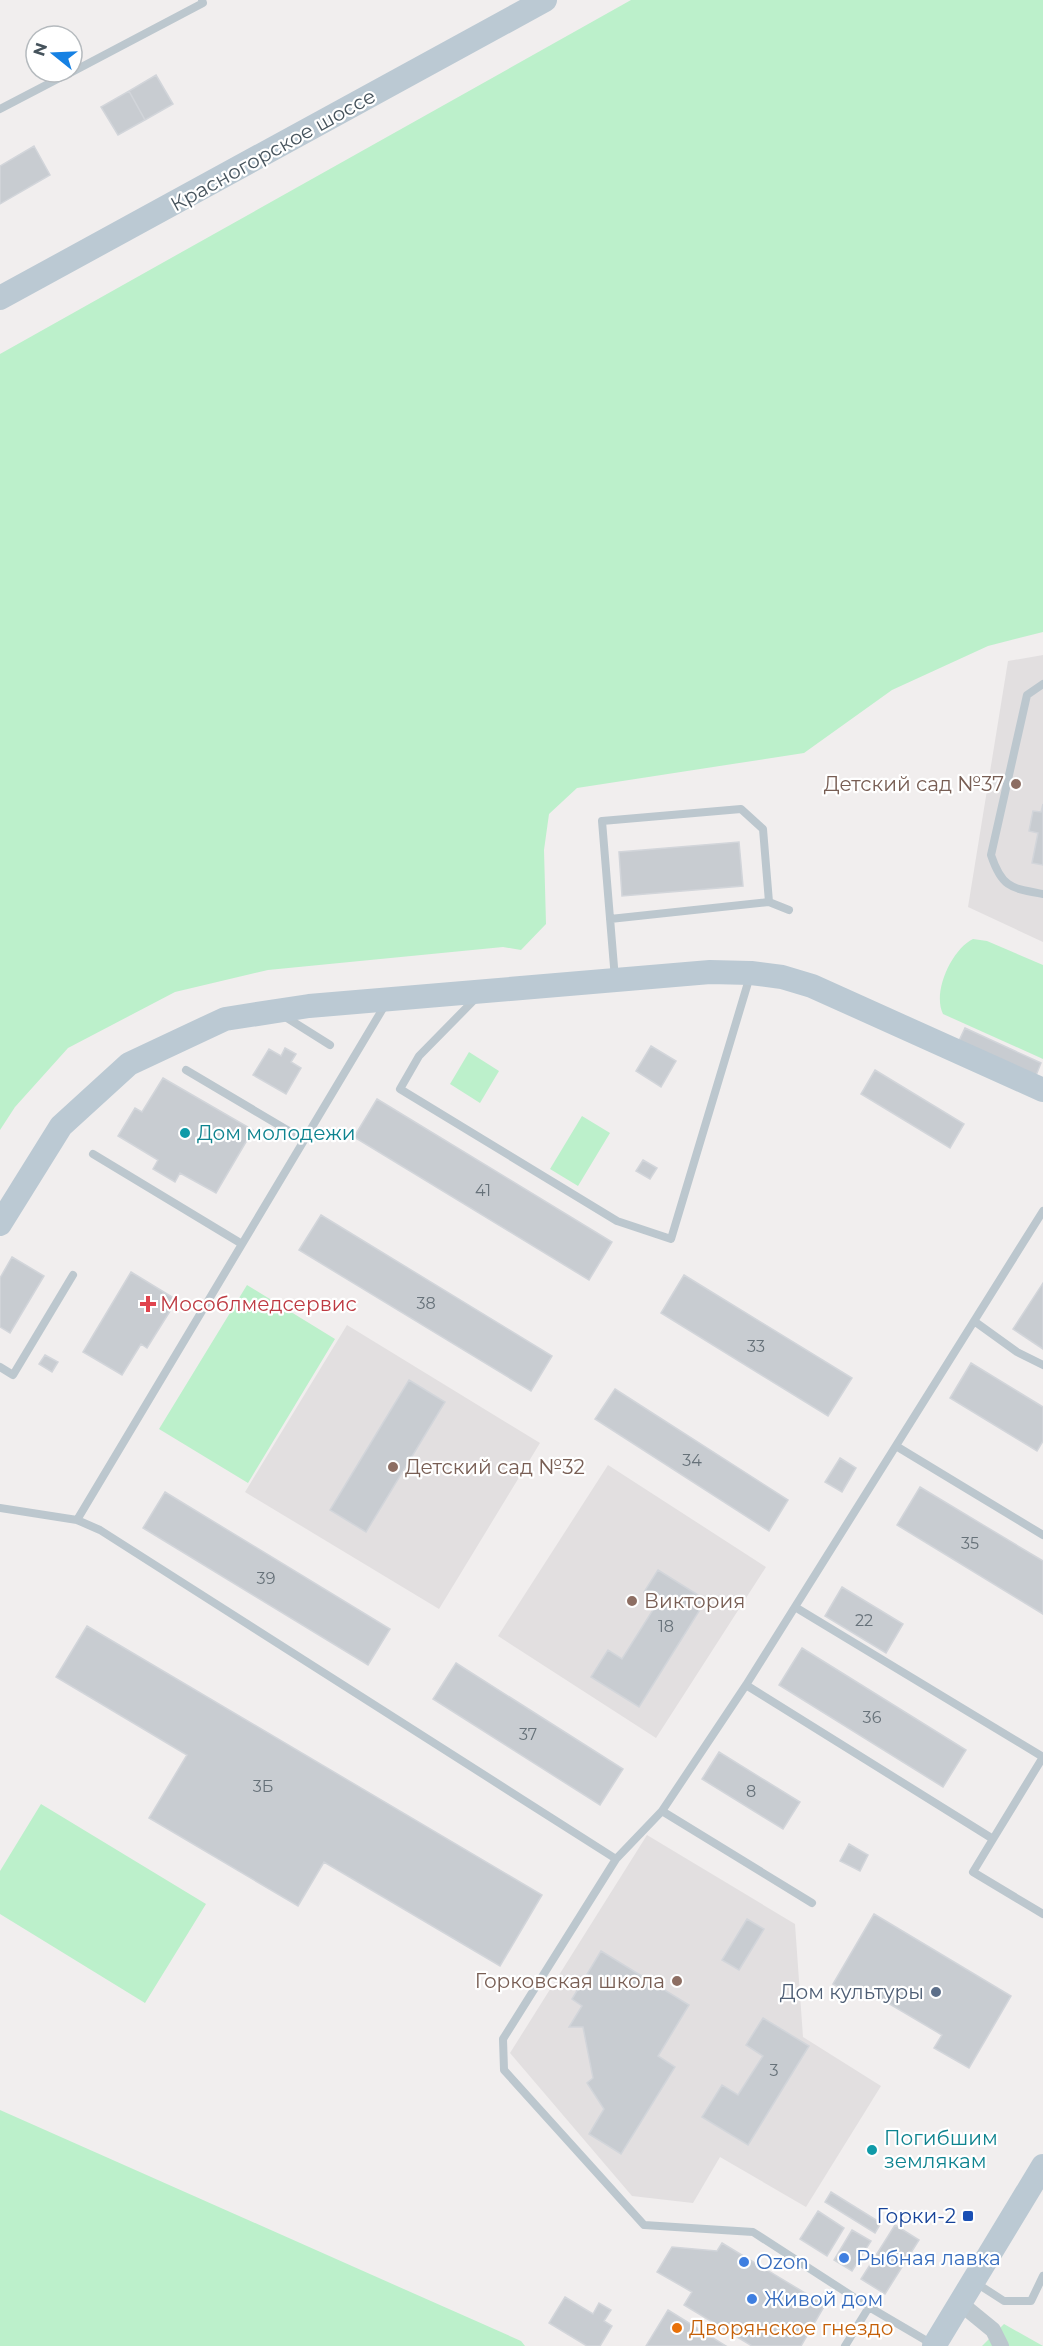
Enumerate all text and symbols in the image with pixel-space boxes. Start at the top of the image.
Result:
north arrow [24,24,84,84]
text: N [29,40,51,59]
street label: Красногорское шоссе [166,84,380,216]
place label: Детский сад №37 [824,772,1004,796]
marker: Детский сад №37 [1009,777,1023,791]
place label: Дом молодежи [197,1121,355,1145]
marker: Дом молодежи [178,1126,192,1140]
house number: 41 [475,1181,491,1200]
place label: Мособлмедсервис [160,1292,357,1316]
house number: 38 [416,1294,436,1313]
marker: Мособлмедсервис [141,1297,155,1311]
house number: 33 [747,1337,765,1356]
house number: 34 [682,1451,702,1470]
place label: Детский сад №32 [405,1455,585,1479]
marker: Детский сад №32 [386,1460,400,1474]
house number: 35 [961,1534,979,1553]
house number: 39 [257,1569,275,1588]
place label: Виктория [644,1589,745,1613]
marker: Виктория [625,1594,639,1608]
house number: 22 [855,1611,873,1630]
house number: 18 [658,1617,674,1636]
house number: 36 [863,1708,882,1727]
house number: 37 [519,1725,537,1744]
house number: 3Б [253,1777,273,1796]
house number: 8 [746,1782,756,1801]
place label: Горковская школа [475,1969,665,1993]
marker: Горковская школа [670,1974,684,1988]
place label: Дом культуры [780,1980,924,2004]
marker: Дом культуры [929,1985,943,1999]
house number: 3 [769,2061,779,2080]
place label: Погибшим землякам [884,2126,998,2173]
marker: Погибшим землякам [865,2143,879,2157]
place label: Горки-2 [876,2204,956,2228]
marker: Горки-2 [961,2209,975,2223]
place label: Рыбная лавка [856,2246,1001,2270]
place label: Ozon [756,2250,809,2274]
marker: Рыбная лавка [837,2251,851,2265]
marker: Ozon [737,2255,751,2269]
place label: Живой дом [764,2287,883,2311]
marker: Живой дом [745,2292,759,2306]
place label: Дворянское гнездо [689,2316,893,2340]
marker: Дворянское гнездо [670,2321,684,2335]

